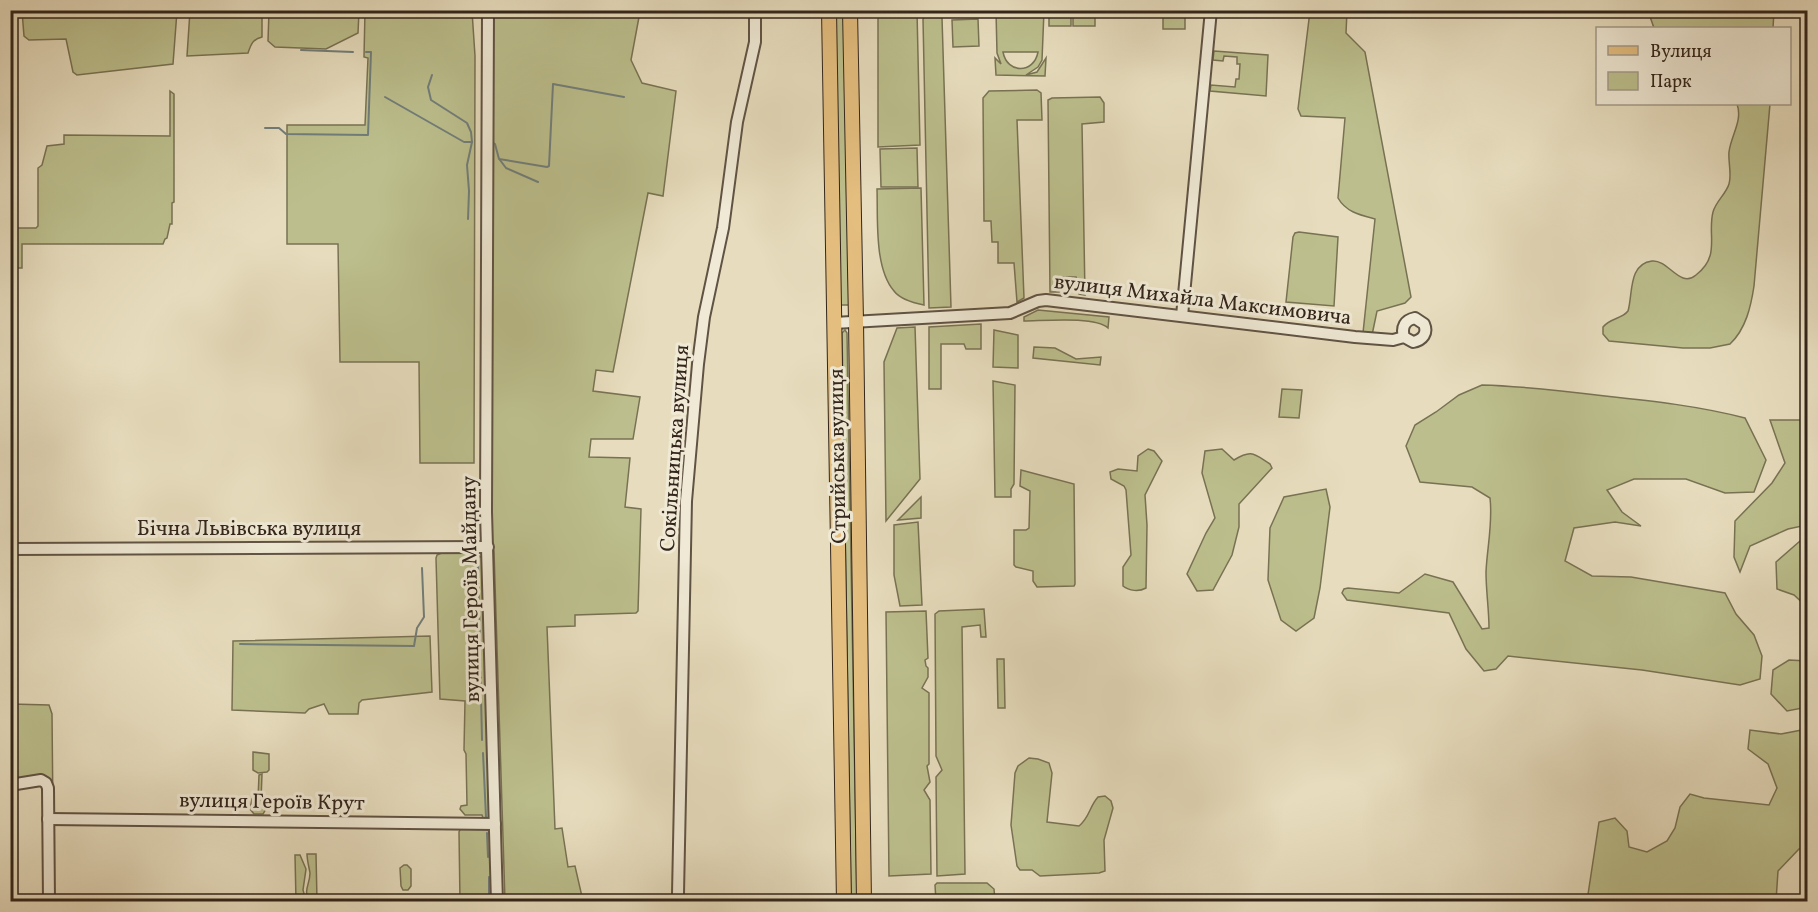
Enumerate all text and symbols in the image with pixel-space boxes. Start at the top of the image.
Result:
legend [1596,27,1791,105]
text: Вулиця [1650,40,1712,65]
text: Парк [1650,70,1692,95]
street label: вулиця Михайла Максимовича [1052,268,1353,333]
street label: Сокільницька вулиця [654,344,697,553]
street label: Стрийська вулиця [822,368,855,544]
street label: вулиця Героїв Майдану [455,475,488,703]
street label: Бічна Львівська вулиця [137,515,361,544]
street label: вулиця Героїв Крут [179,786,365,819]

